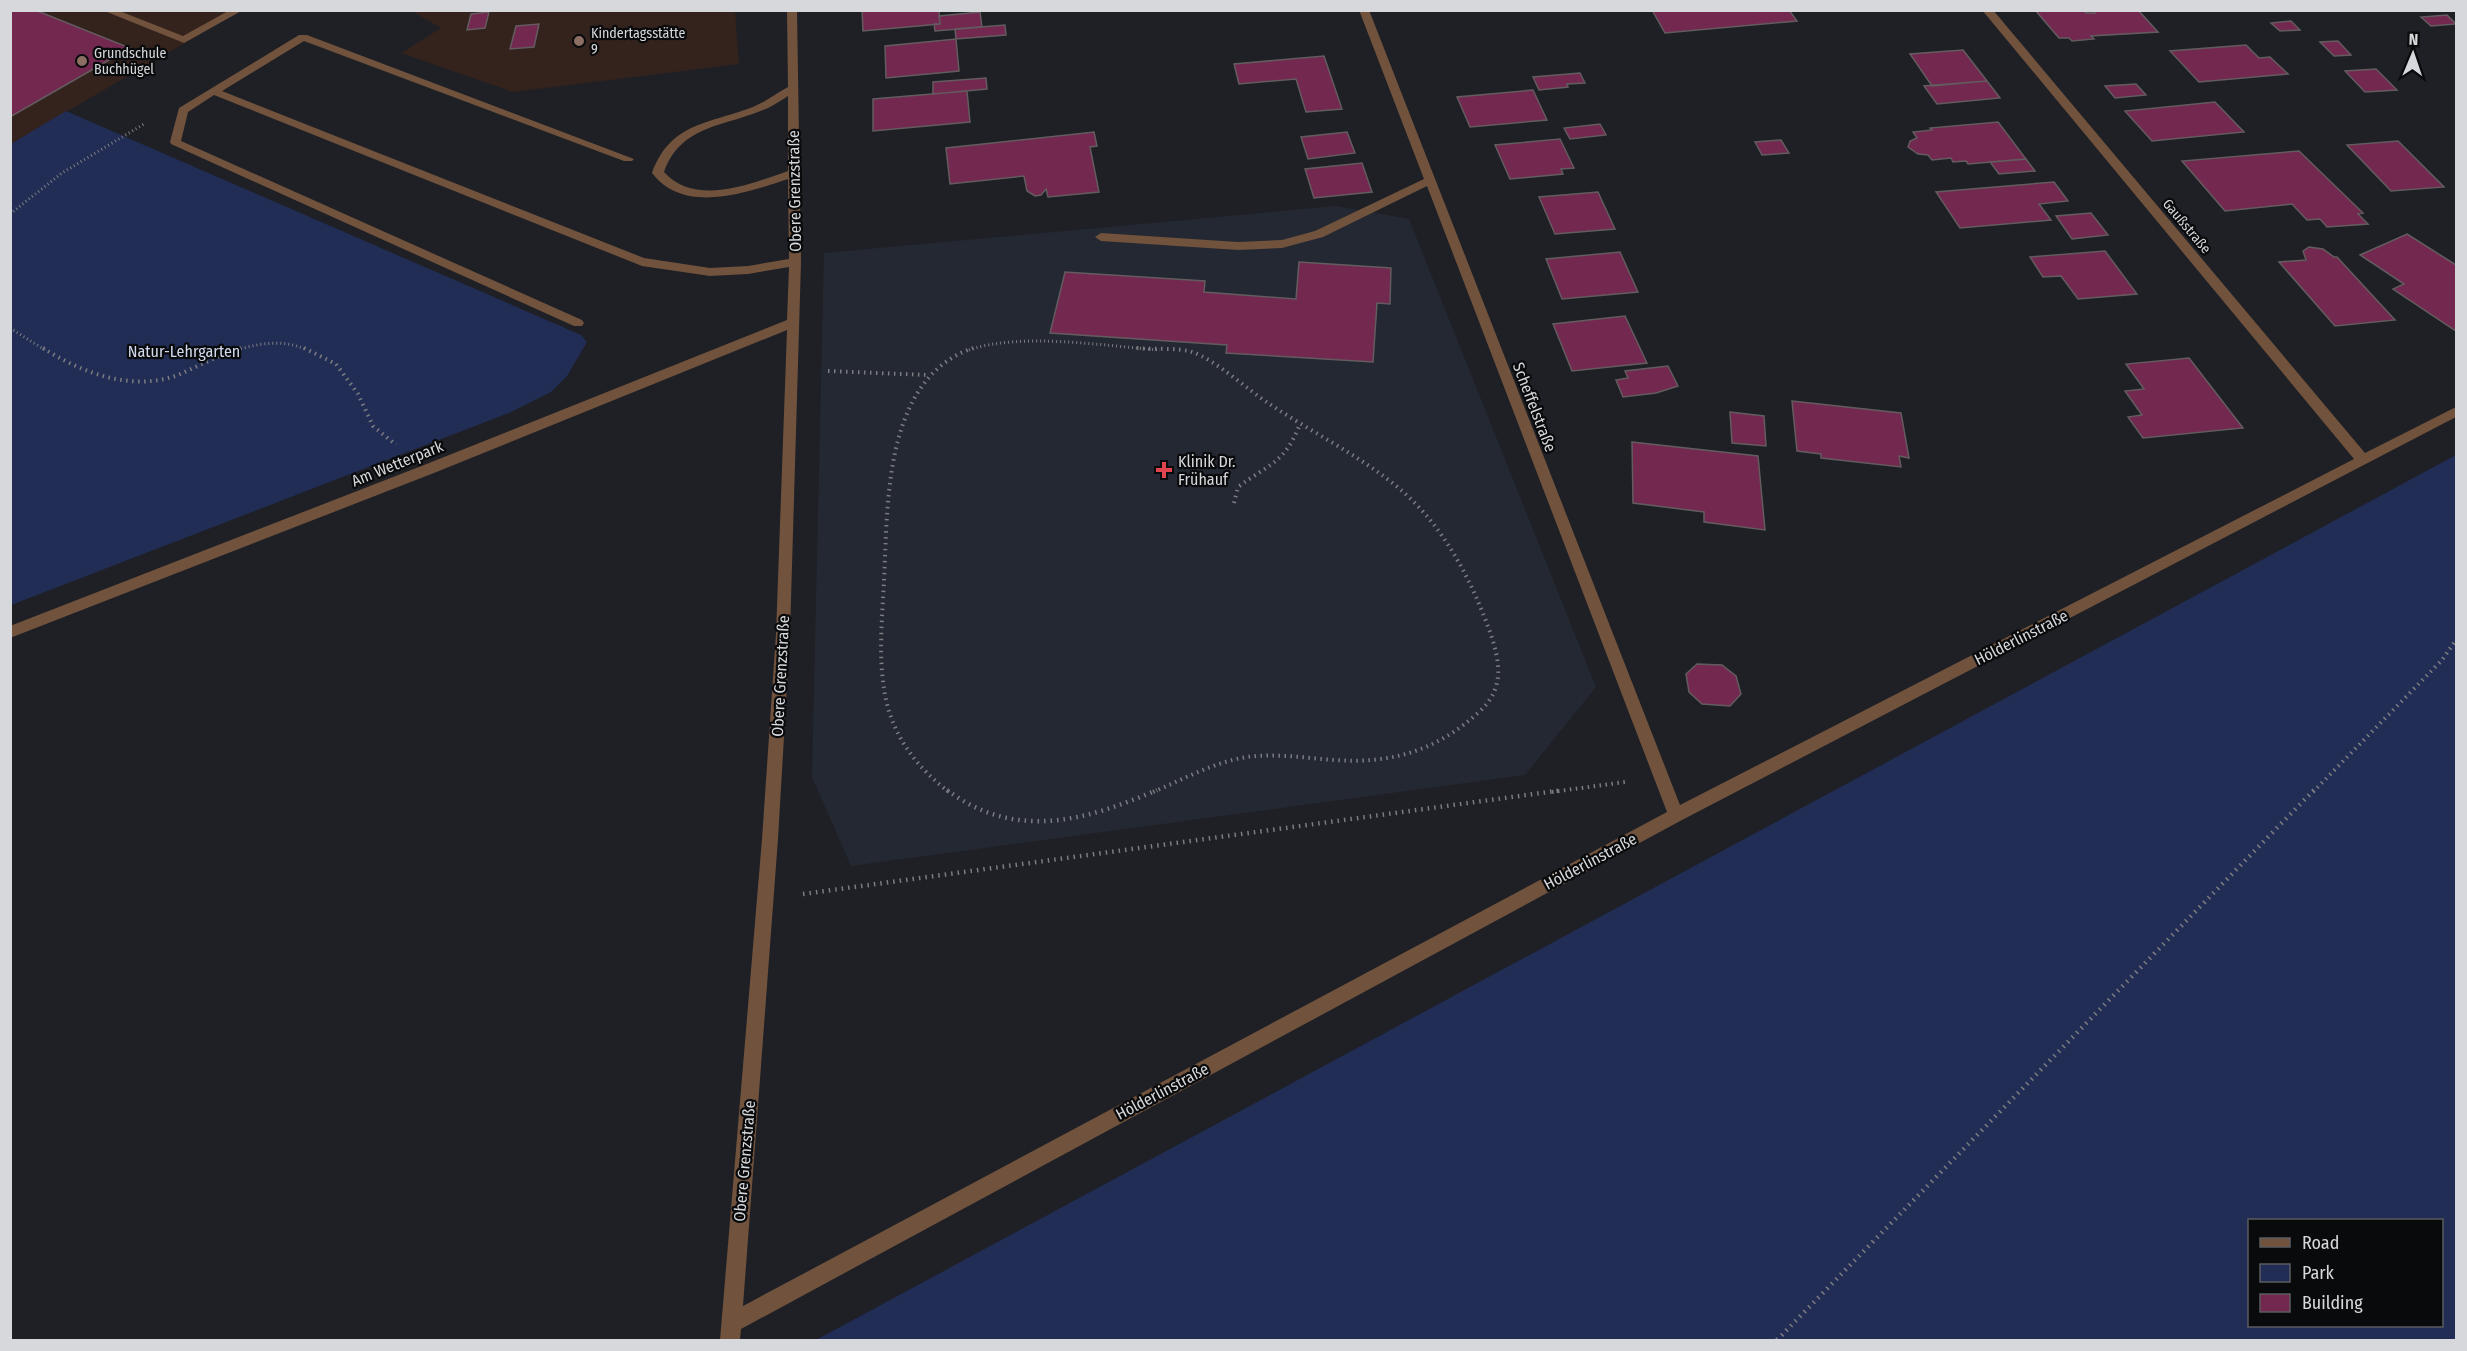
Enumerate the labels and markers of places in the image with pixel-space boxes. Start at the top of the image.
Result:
place label: Kindertagsstätte 9 [591,25,685,58]
marker: Kindertagsstätte 9 [572,34,586,48]
place label: Grundschule Buchhügel [94,45,166,78]
marker: Grundschule Buchhügel [75,54,89,68]
place label: Klinik Dr. Frühauf [1178,452,1235,489]
marker: Klinik Dr. Frühauf [1155,461,1173,479]

